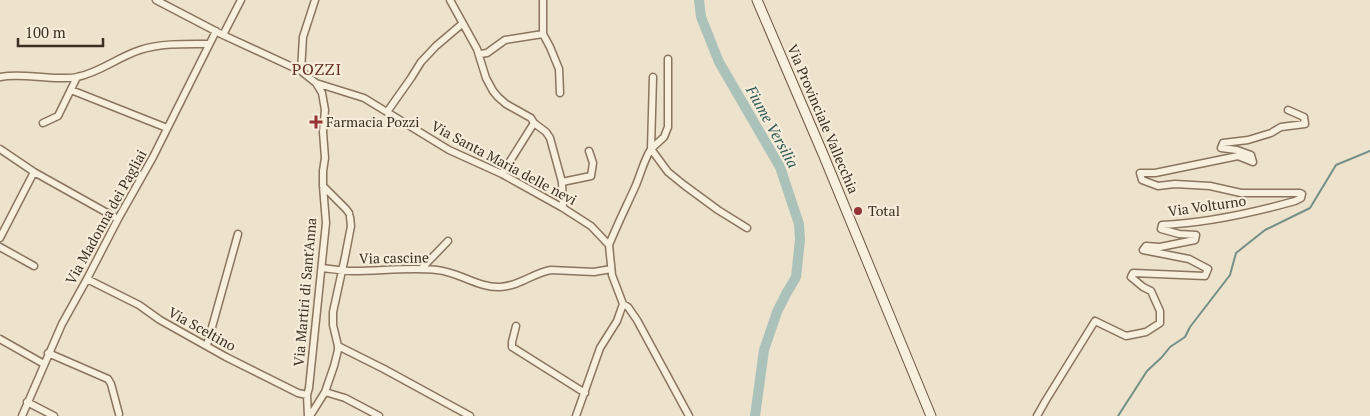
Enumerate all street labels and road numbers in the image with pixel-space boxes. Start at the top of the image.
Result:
street label: Via Provinciale Vallecchia [783,41,864,196]
street label: Via Santa Maria delle nevi [428,116,580,209]
street label: Via Madonna dei Pagliai [61,146,150,287]
street label: Via Volturno [1167,191,1248,220]
street label: Via Martiri di Sant'Anna [289,217,320,367]
street label: Via cascine [359,247,429,268]
street label: Via Sceltino [165,302,240,355]

